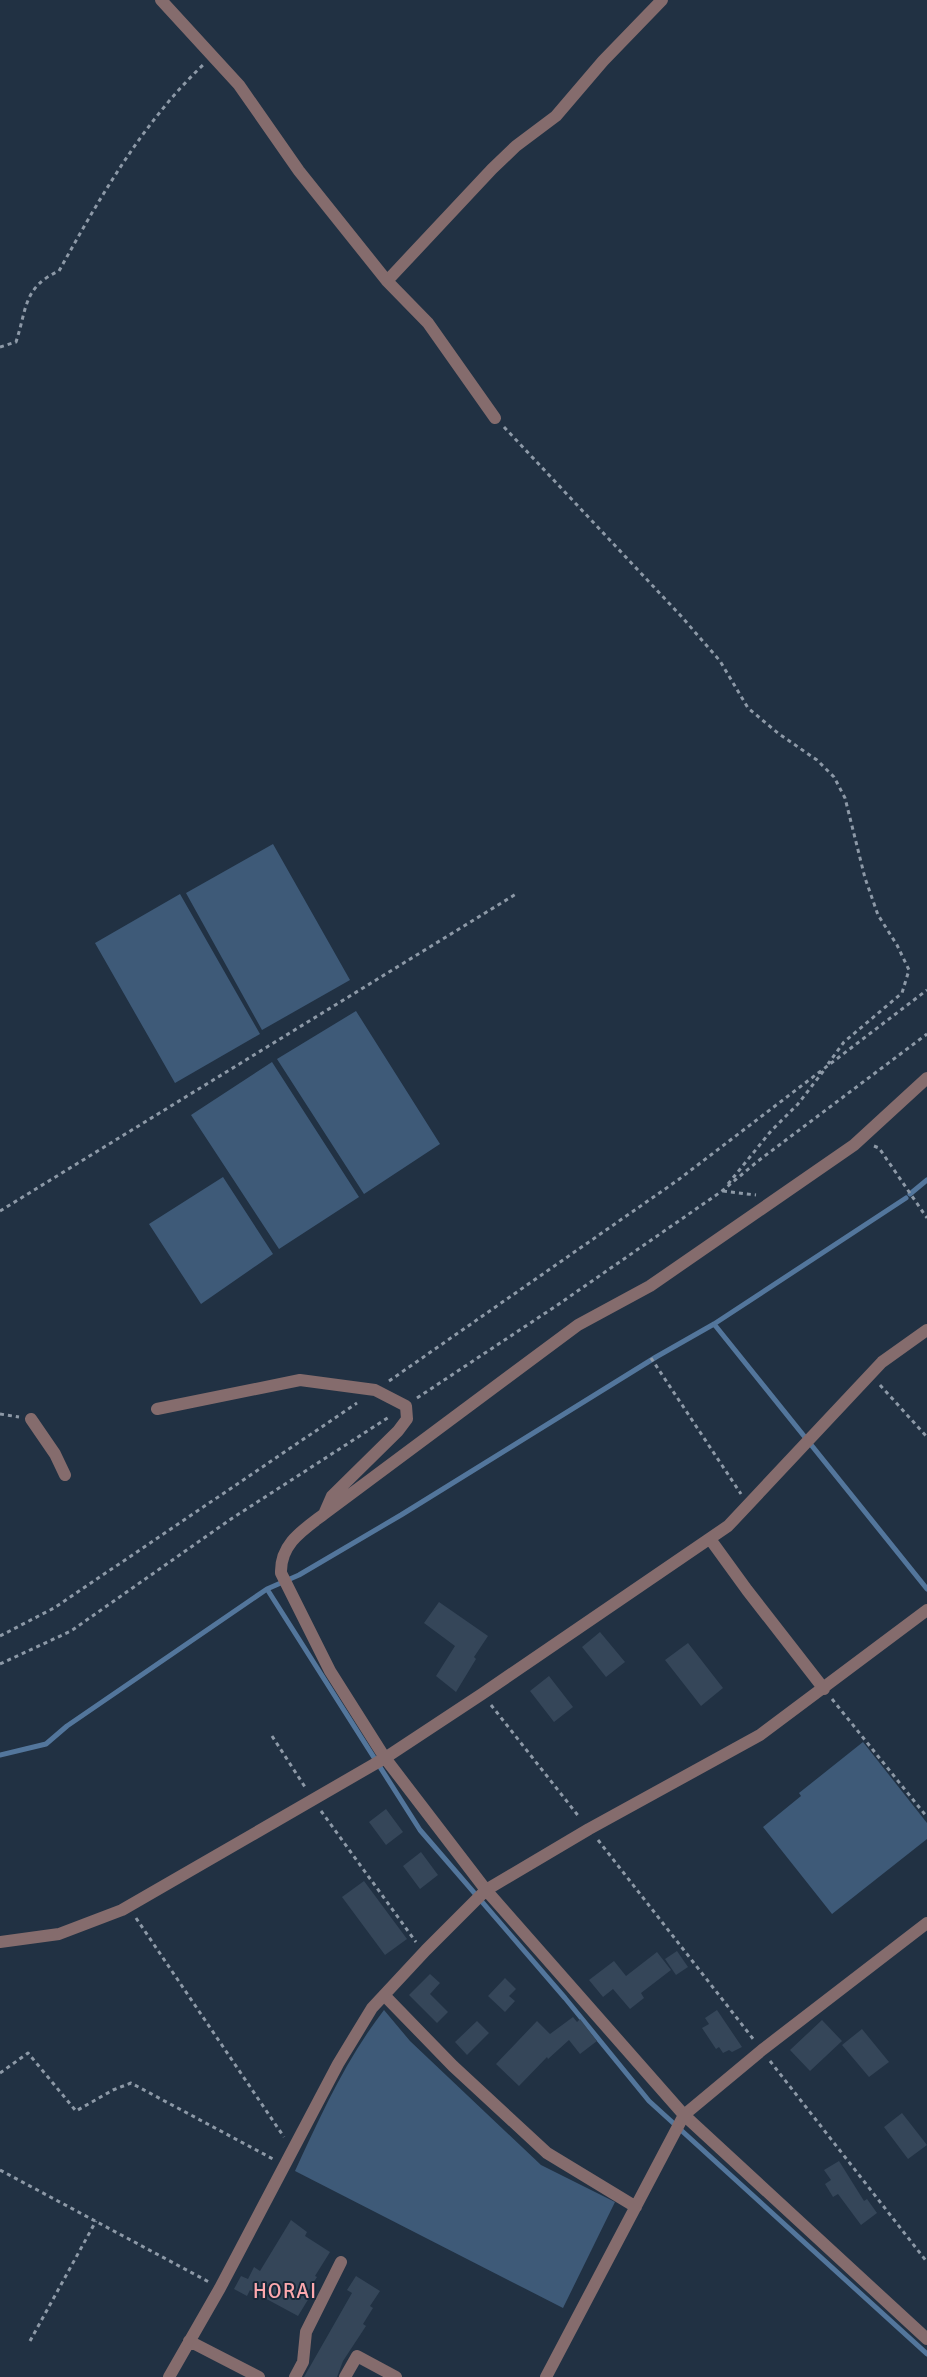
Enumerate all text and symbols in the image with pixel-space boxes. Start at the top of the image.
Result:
district label: HORAI [253,2278,317,2304]

